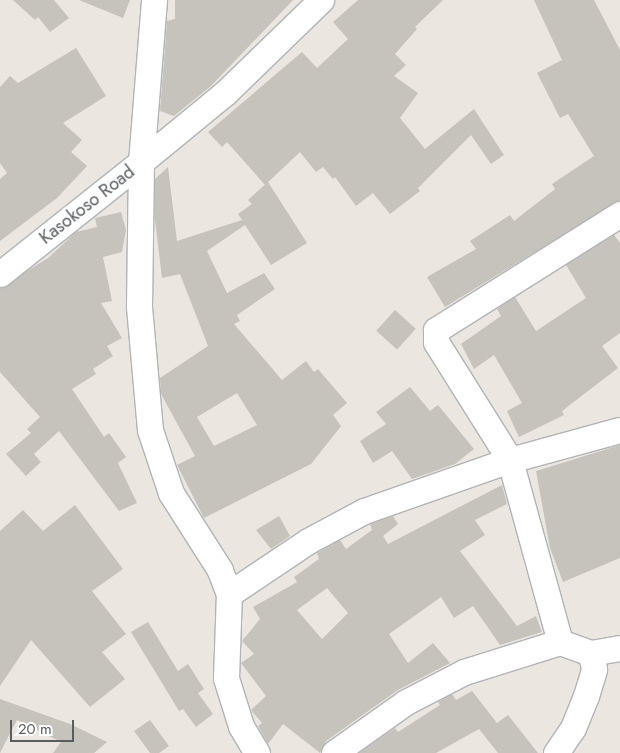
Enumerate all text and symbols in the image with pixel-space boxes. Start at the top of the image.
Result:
street label: Kasokoso Road [35,161,139,249]
scale bar [12,710,76,742]
text: 20 m [18,718,52,740]

